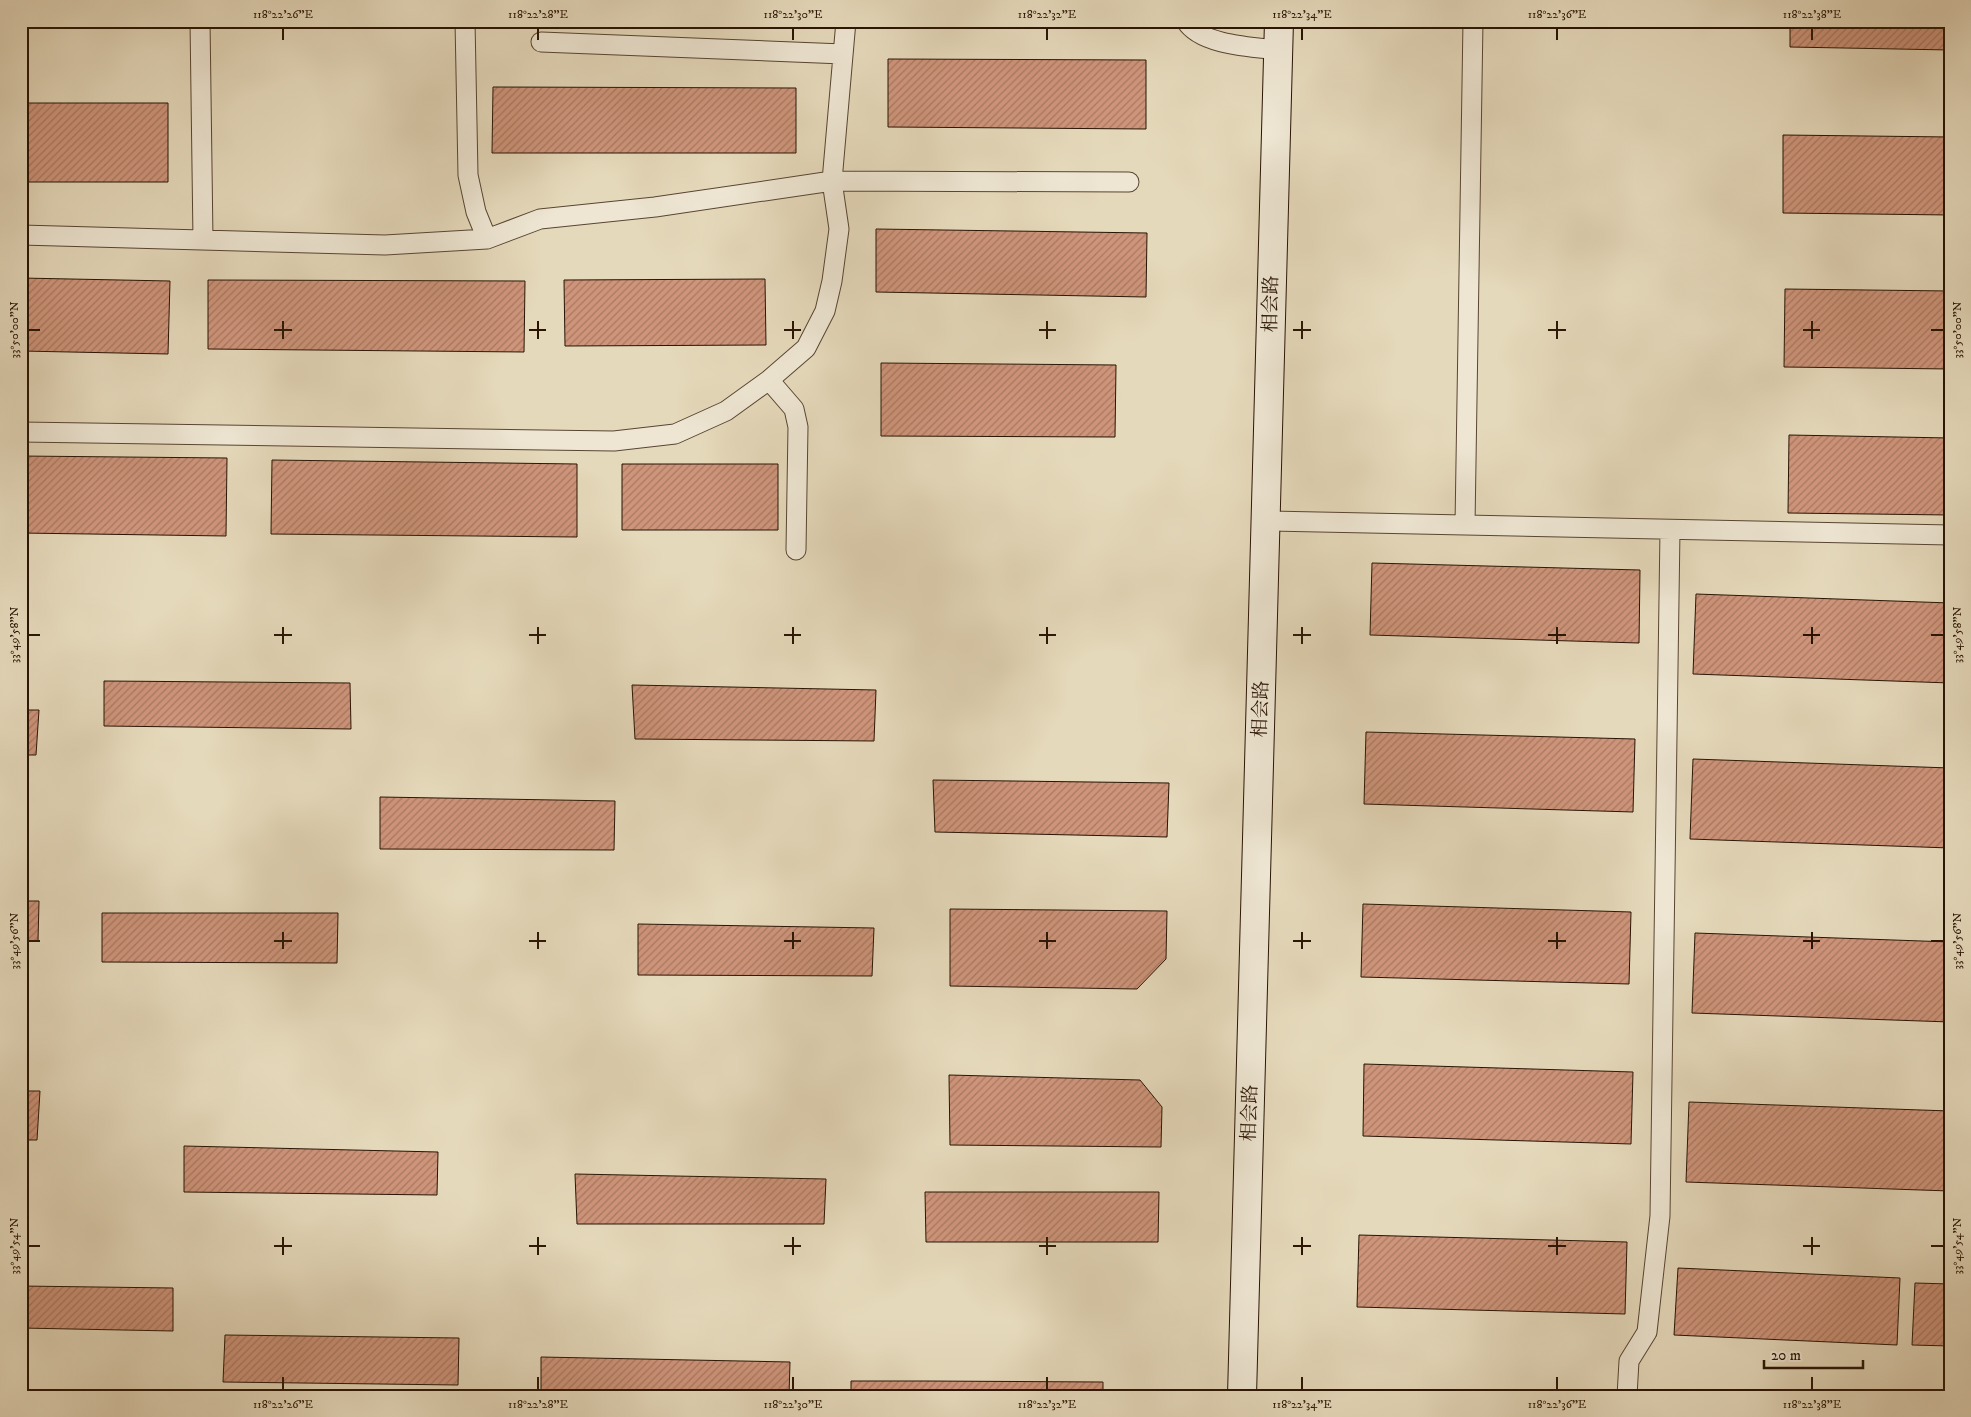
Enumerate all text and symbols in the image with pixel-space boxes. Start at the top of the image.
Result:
text: 118°22'26"E [253,7,314,22]
text: 118°22'28"E [508,7,568,22]
text: 118°22'30"E [764,7,823,22]
text: 118°22'32"E [1018,7,1077,22]
text: 118°22'34"E [1272,7,1332,22]
text: 118°22'36"E [1528,7,1587,22]
text: 118°22'38"E [1783,7,1842,22]
street label: 相会路 [1259,275,1283,333]
text: 33°50'00"N [7,301,22,359]
text: 33°50'00"N [1950,301,1965,359]
text: 33°49'58"N [7,607,22,663]
text: 33°49'58"N [1950,607,1965,663]
street label: 相会路 [1249,680,1273,738]
text: 33°49'56"N [7,912,22,969]
text: 33°49'56"N [1950,912,1965,969]
street label: 相会路 [1238,1084,1262,1142]
text: 33°49'54"N [7,1217,22,1274]
text: 33°49'54"N [1950,1217,1965,1274]
scale bar [1764,1337,1862,1369]
text: 20 m [1771,1346,1801,1365]
text: 118°22'26"E [253,1397,314,1412]
text: 118°22'28"E [508,1397,568,1412]
text: 118°22'30"E [764,1397,823,1412]
text: 118°22'32"E [1018,1397,1077,1412]
text: 118°22'34"E [1272,1397,1332,1412]
text: 118°22'36"E [1528,1397,1587,1412]
text: 118°22'38"E [1783,1397,1842,1412]

